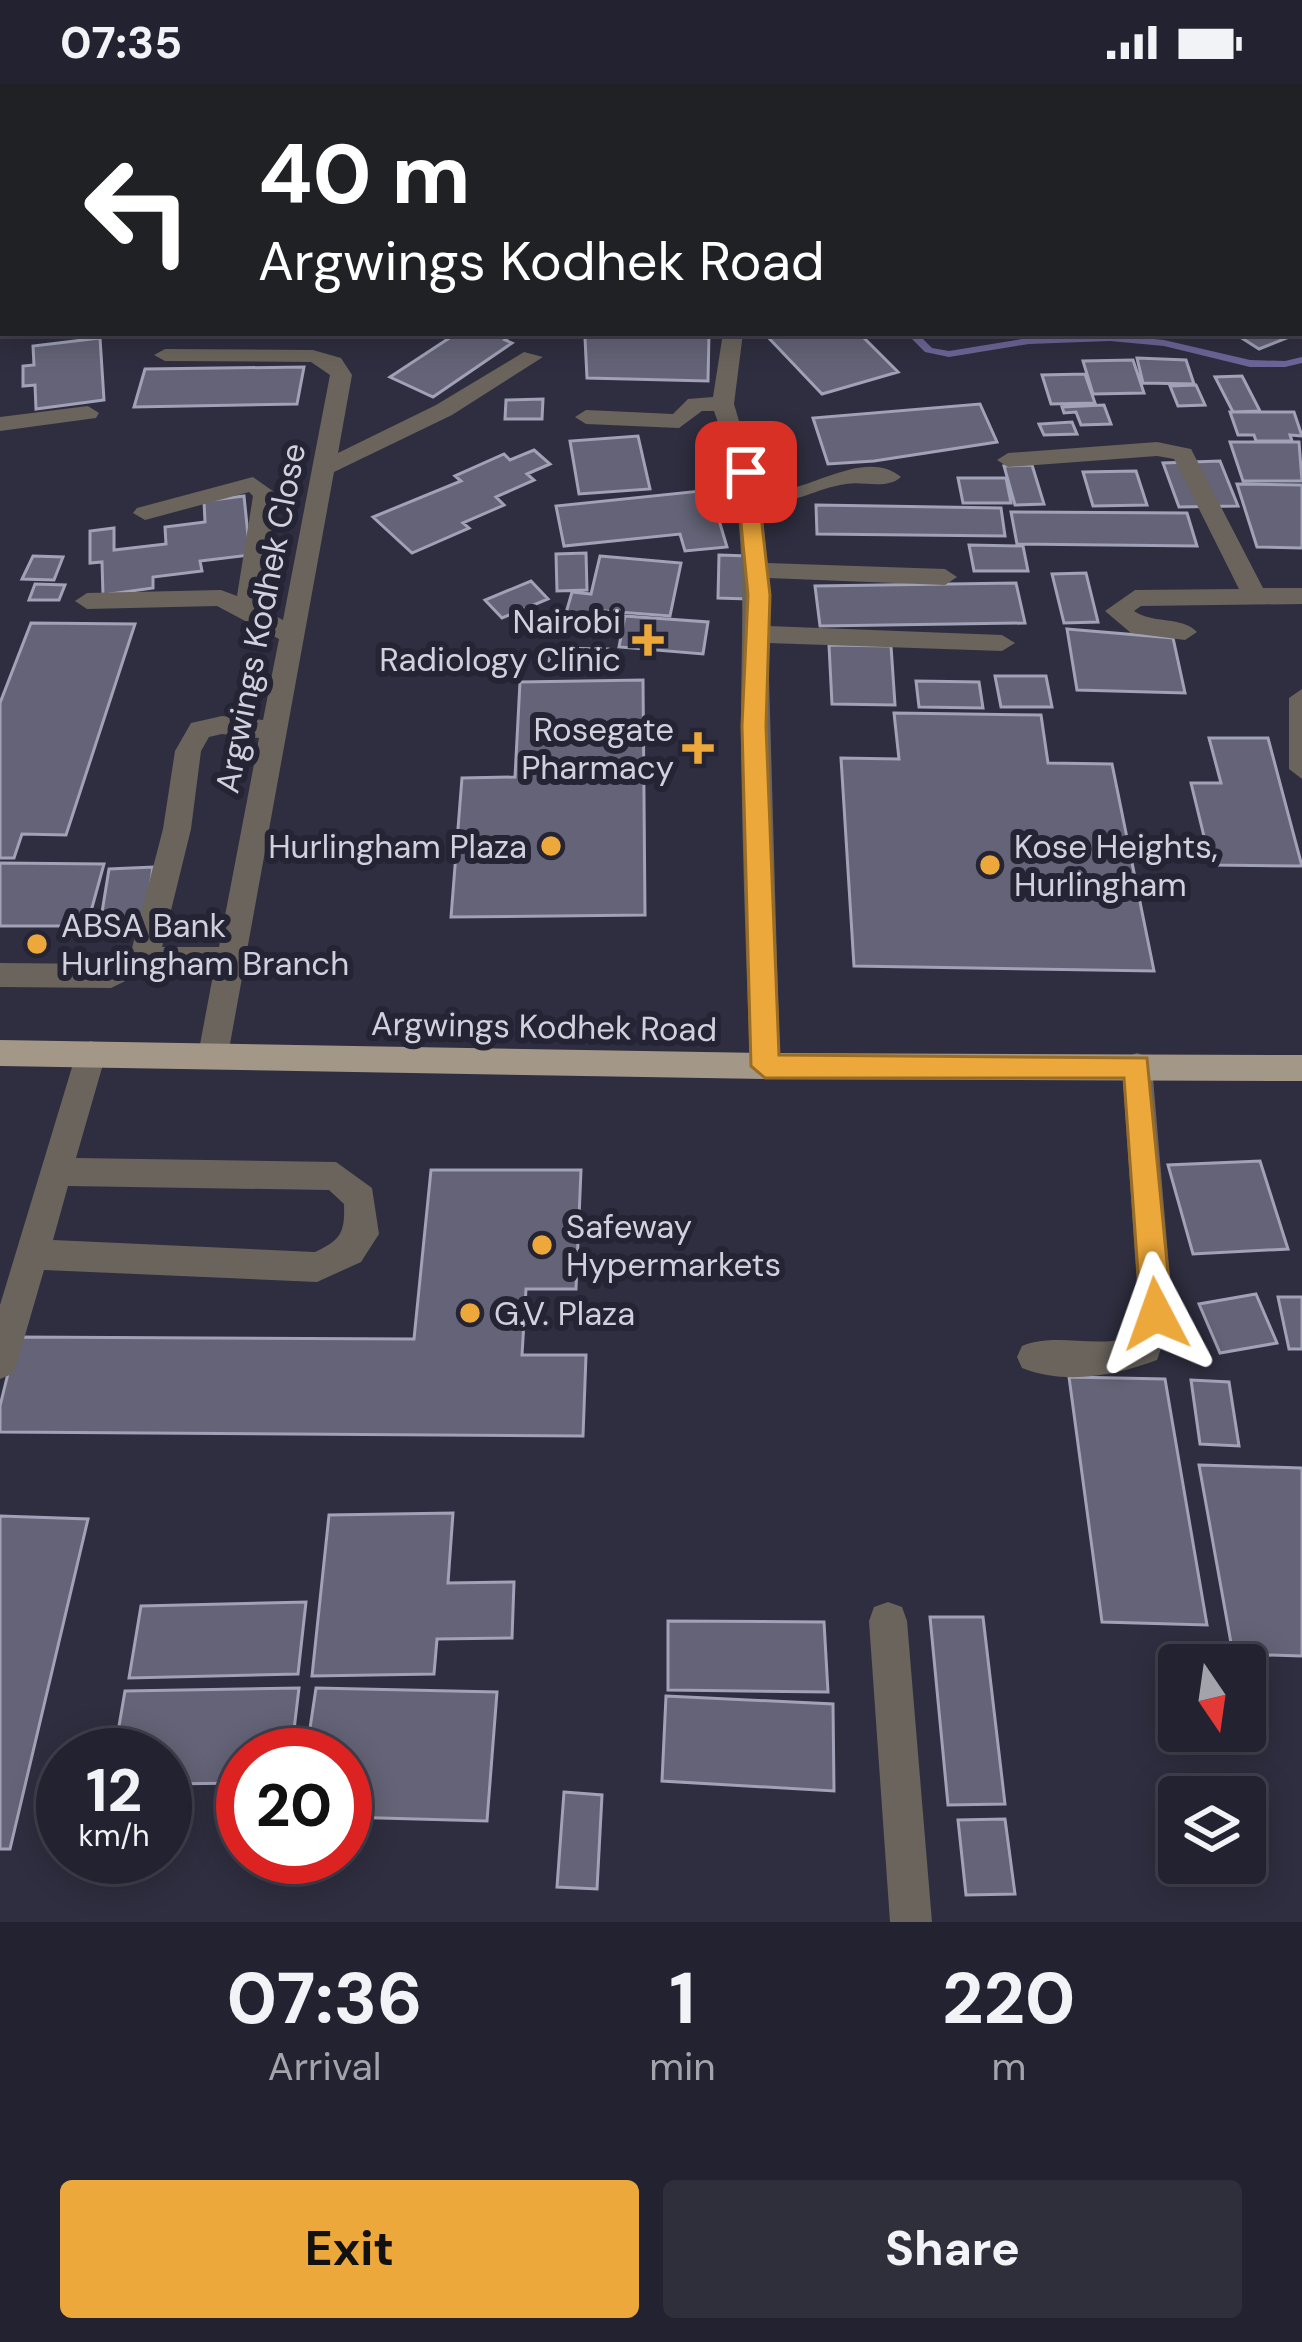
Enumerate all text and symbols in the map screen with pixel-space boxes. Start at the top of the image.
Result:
text: 07:35 [60,13,182,72]
text: 40 m [258,120,471,229]
icon: left [60,132,216,288]
text: Argwings Kodhek Road [258,226,825,297]
pin [695,421,797,523]
icon: arrive [713,439,779,505]
street label: Argwings Kodhek Close [205,440,316,797]
place label: Nairobi Radiology Clinic [379,600,621,681]
marker: Nairobi Radiology Clinic [632,624,664,656]
place label: Rosegate Pharmacy [521,708,674,789]
marker: Rosegate Pharmacy [685,735,711,761]
place label: Hurlingham Plaza [268,825,527,868]
place label: Kose Heights, Hurlingham [1014,825,1218,906]
marker: Hurlingham Plaza [538,833,564,859]
marker: Kose Heights, Hurlingham [977,852,1003,878]
place label: ABSA Bank Hurlingham Branch [61,904,349,985]
marker: ABSA Bank Hurlingham Branch [24,931,50,957]
street label: Argwings Kodhek Road [370,1002,718,1051]
place label: Safeway Hypermarkets [566,1205,781,1286]
marker: Safeway Hypermarkets [529,1232,555,1258]
position arrow [1093,1251,1219,1377]
place label: G.V. Plaza [494,1292,635,1335]
marker: G.V. Plaza [457,1300,483,1326]
north arrow [1158,1644,1266,1752]
map controls [1158,1644,1266,1884]
speed limit sign: 20 [216,1728,372,1884]
text: 12 [86,1751,142,1830]
button: layers [1158,1776,1266,1884]
text: km/h [79,1816,149,1855]
text: 07:36 [226,1952,423,2045]
text: 1 [669,1952,696,2045]
text: 220 [942,1952,1076,2045]
text: Arrival [268,2041,381,2092]
text: min [649,2041,716,2092]
text: m [991,2041,1026,2092]
button: Exit [60,2180,639,2318]
button: Share [663,2180,1242,2318]

